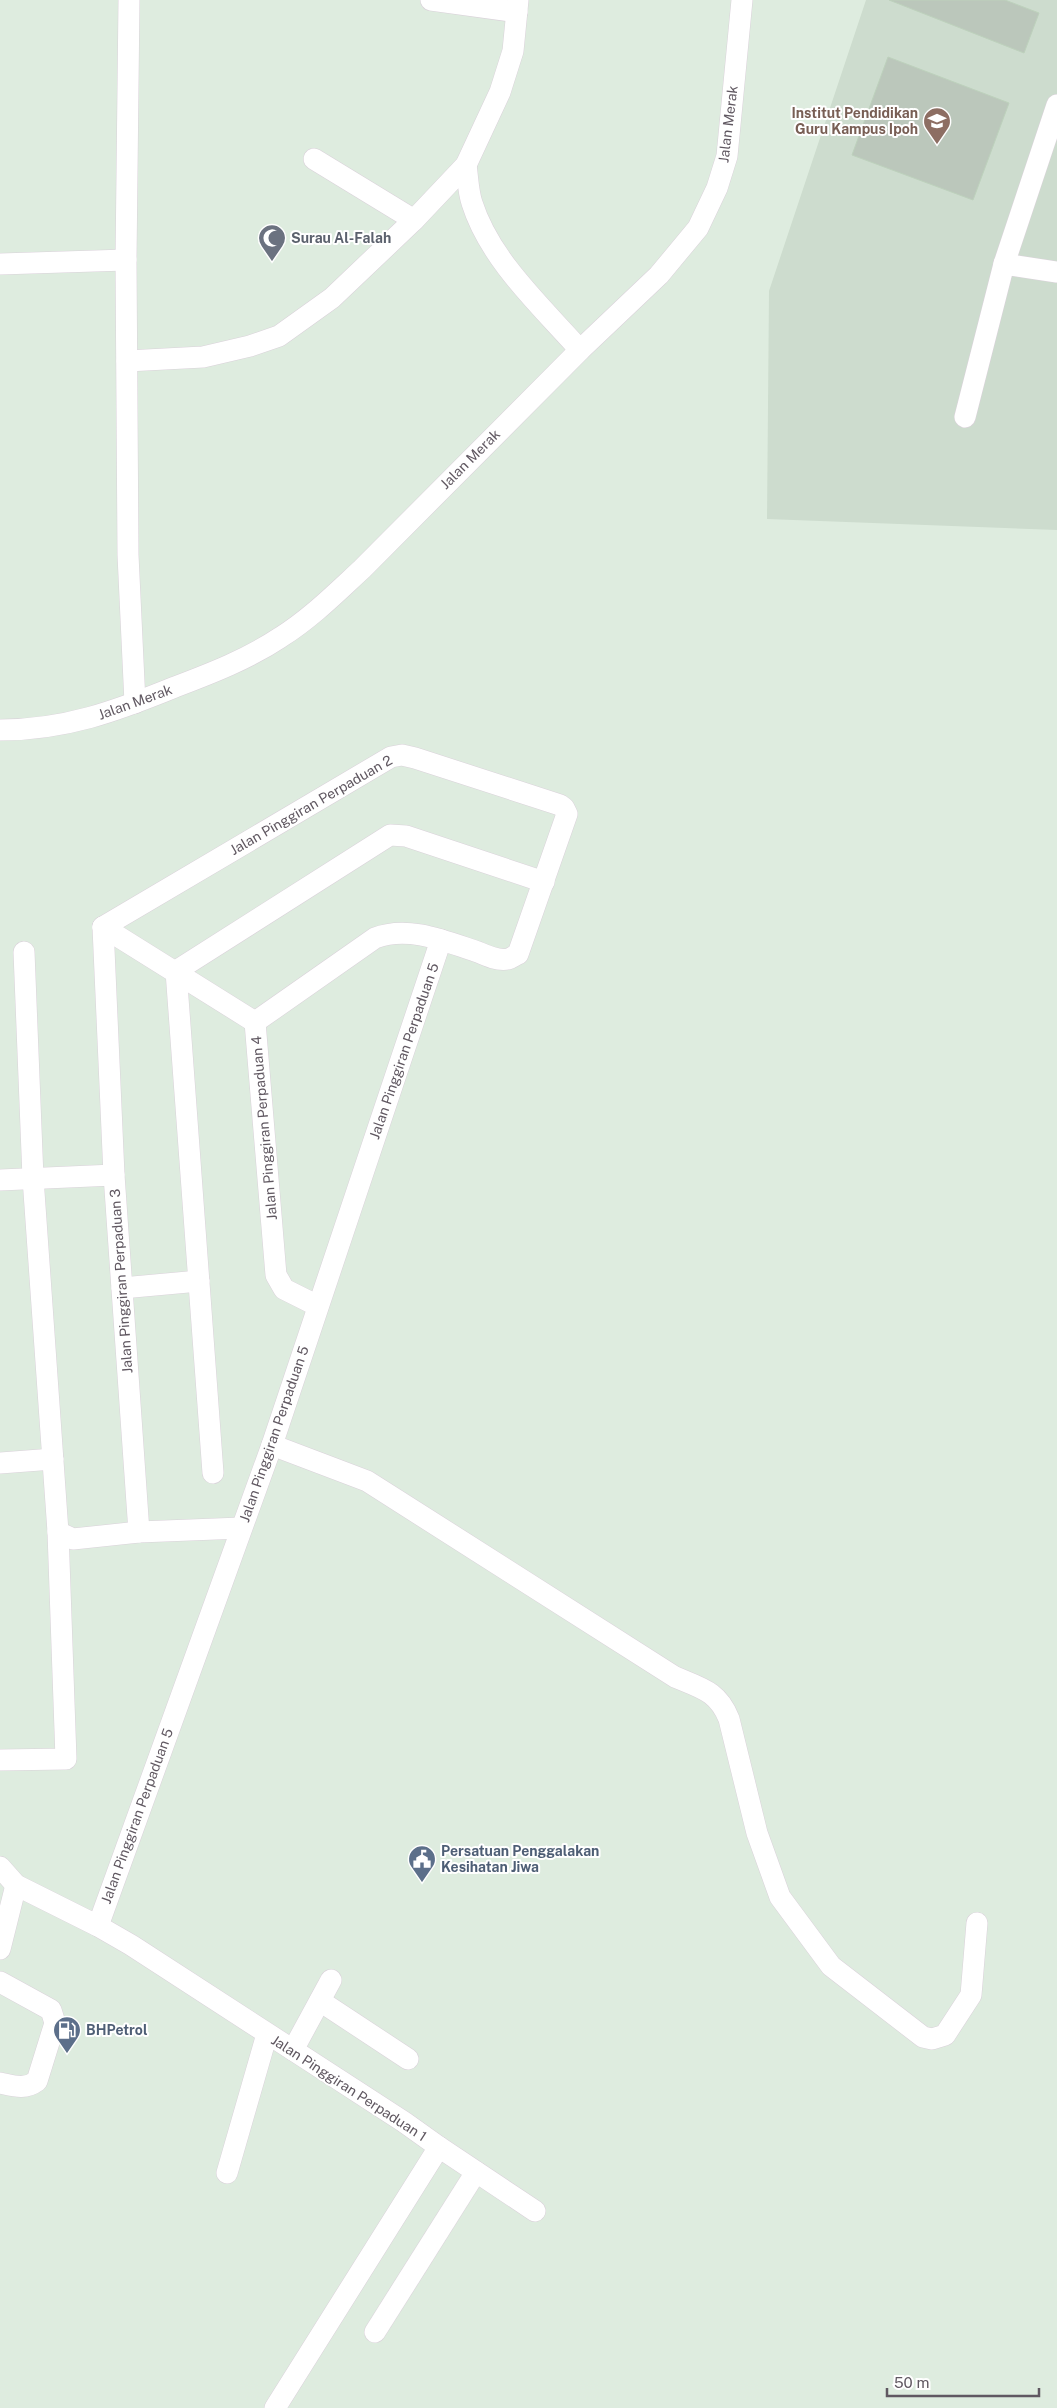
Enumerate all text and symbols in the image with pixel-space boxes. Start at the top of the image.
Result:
street label: Jalan Merak [715,84,741,164]
place label: Institut Pendidikan Guru Kampus Ipoh [791,105,918,137]
school or university icon: Institut Pendidikan Guru Kampus Ipoh [922,106,952,145]
mosque icon: Surau Al-Falah [257,223,287,262]
place label: Surau Al-Falah [291,230,391,246]
street label: Jalan Merak [437,426,503,492]
street label: Jalan Merak [96,681,174,723]
street label: Jalan Pinggiran Perpaduan 2 [227,752,395,858]
street label: Jalan Pinggiran Perpaduan 5 [366,961,442,1141]
street label: Jalan Pinggiran Perpaduan 4 [248,1035,280,1221]
street label: Jalan Pinggiran Perpaduan 3 [107,1188,135,1374]
street label: Jalan Pinggiran Perpaduan 5 [236,1344,312,1524]
street label: Jalan Pinggiran Perpaduan 5 [98,1726,176,1906]
place label: Persatuan Penggalakan Kesihatan Jiwa [441,1843,599,1875]
public building icon: Persatuan Penggalakan Kesihatan Jiwa [407,1844,437,1883]
fuel station icon: BHPetrol [52,2015,82,2054]
place label: BHPetrol [86,2022,148,2038]
street label: Jalan Pinggiran Perpaduan 1 [268,2032,430,2144]
scale bar [887,2366,1040,2398]
text: 50 m [894,2374,929,2391]

